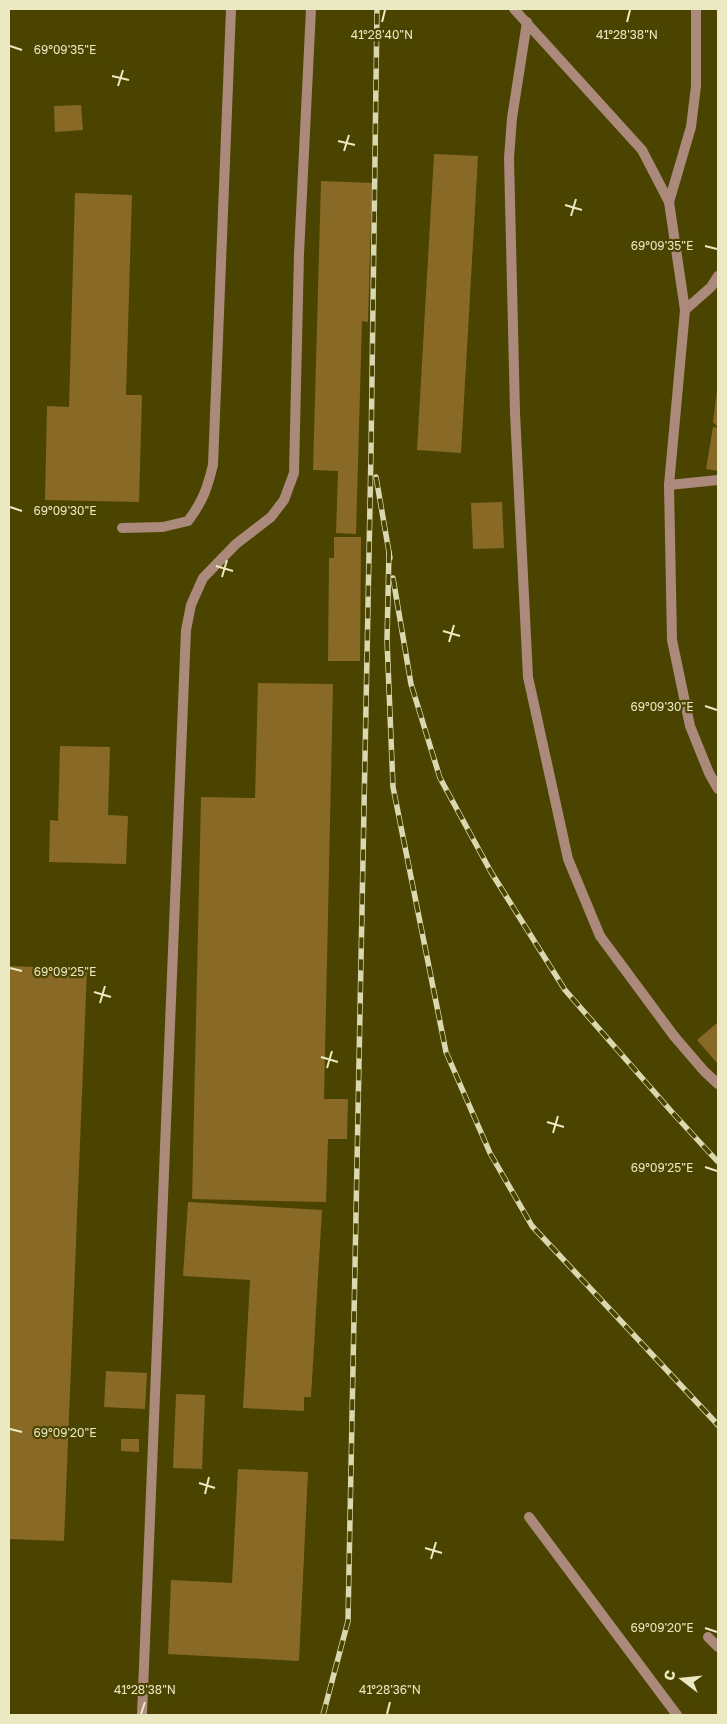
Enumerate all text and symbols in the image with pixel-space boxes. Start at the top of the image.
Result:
text: 41°28'40"N [351,27,413,42]
text: 41°28'38"N [596,27,658,42]
text: 69°09'35"E [34,42,96,57]
text: 69°09'35"E [631,238,693,253]
text: 69°09'30"E [33,503,97,518]
text: 69°09'30"E [630,699,694,714]
text: 69°09'25"E [34,964,96,979]
text: 69°09'25"E [631,1160,693,1175]
text: 69°09'20"E [34,1425,96,1440]
text: 69°09'20"E [631,1620,693,1635]
north arrow [657,1654,707,1704]
text: С [659,1668,679,1682]
text: 41°28'38"N [114,1682,176,1697]
text: 41°28'36"N [359,1682,421,1697]

